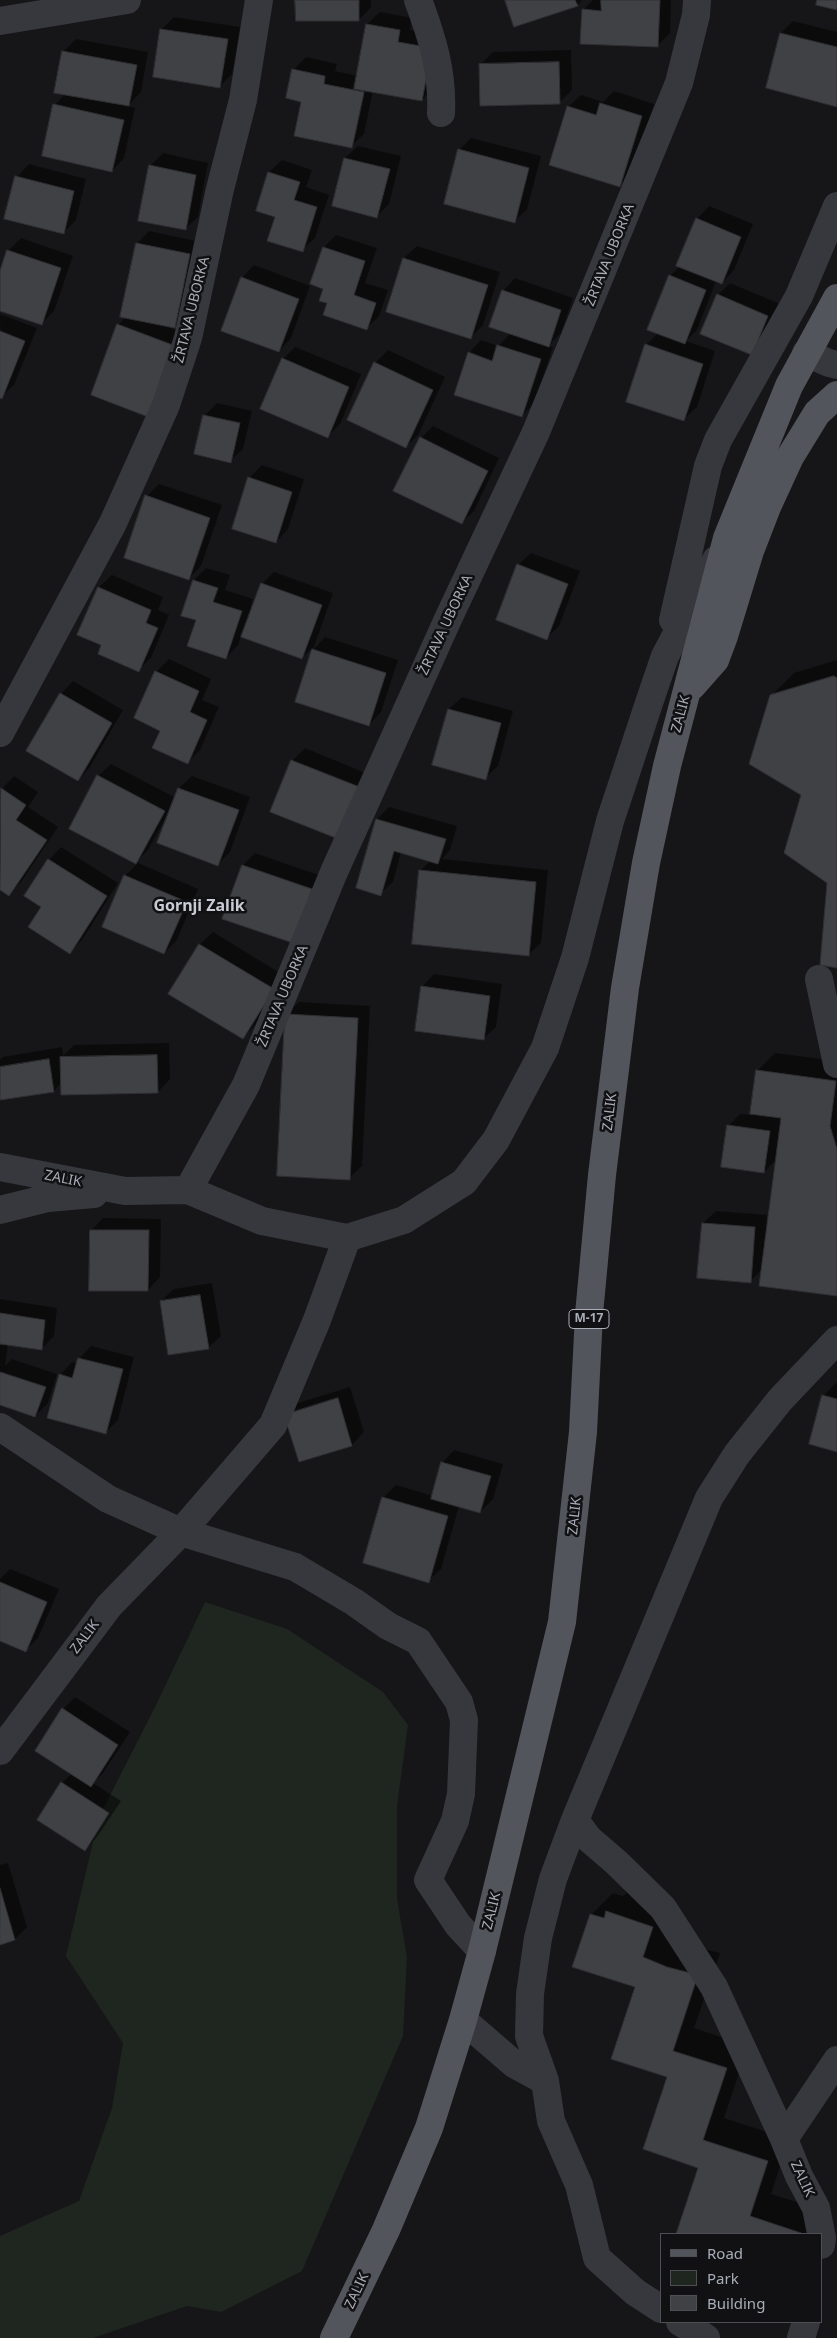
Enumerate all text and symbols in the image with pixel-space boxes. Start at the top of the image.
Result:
street label: ŽRTAVA UBORKA [582,201,638,309]
street label: ŽRTAVA UBORKA [171,255,213,365]
street label: ŽRTAVA UBORKA [415,572,477,678]
street label: ZALIK [668,694,694,734]
district label: Gornji Zalik [153,896,245,916]
street label: ŽRTAVA UBORKA [254,943,312,1049]
street label: ZALIK [599,1092,621,1132]
street label: ZALIK [43,1167,83,1191]
road number: M-17 [569,1310,609,1328]
street label: ZALIK [565,1496,585,1536]
street label: ZALIK [67,1617,103,1657]
street label: ZALIK [479,1891,505,1931]
street label: ZALIK [786,2158,818,2200]
legend [660,2233,822,2323]
text: Road [707,2243,743,2263]
text: Park [707,2268,739,2288]
street label: ZALIK [341,2270,373,2312]
text: Building [707,2293,765,2313]

